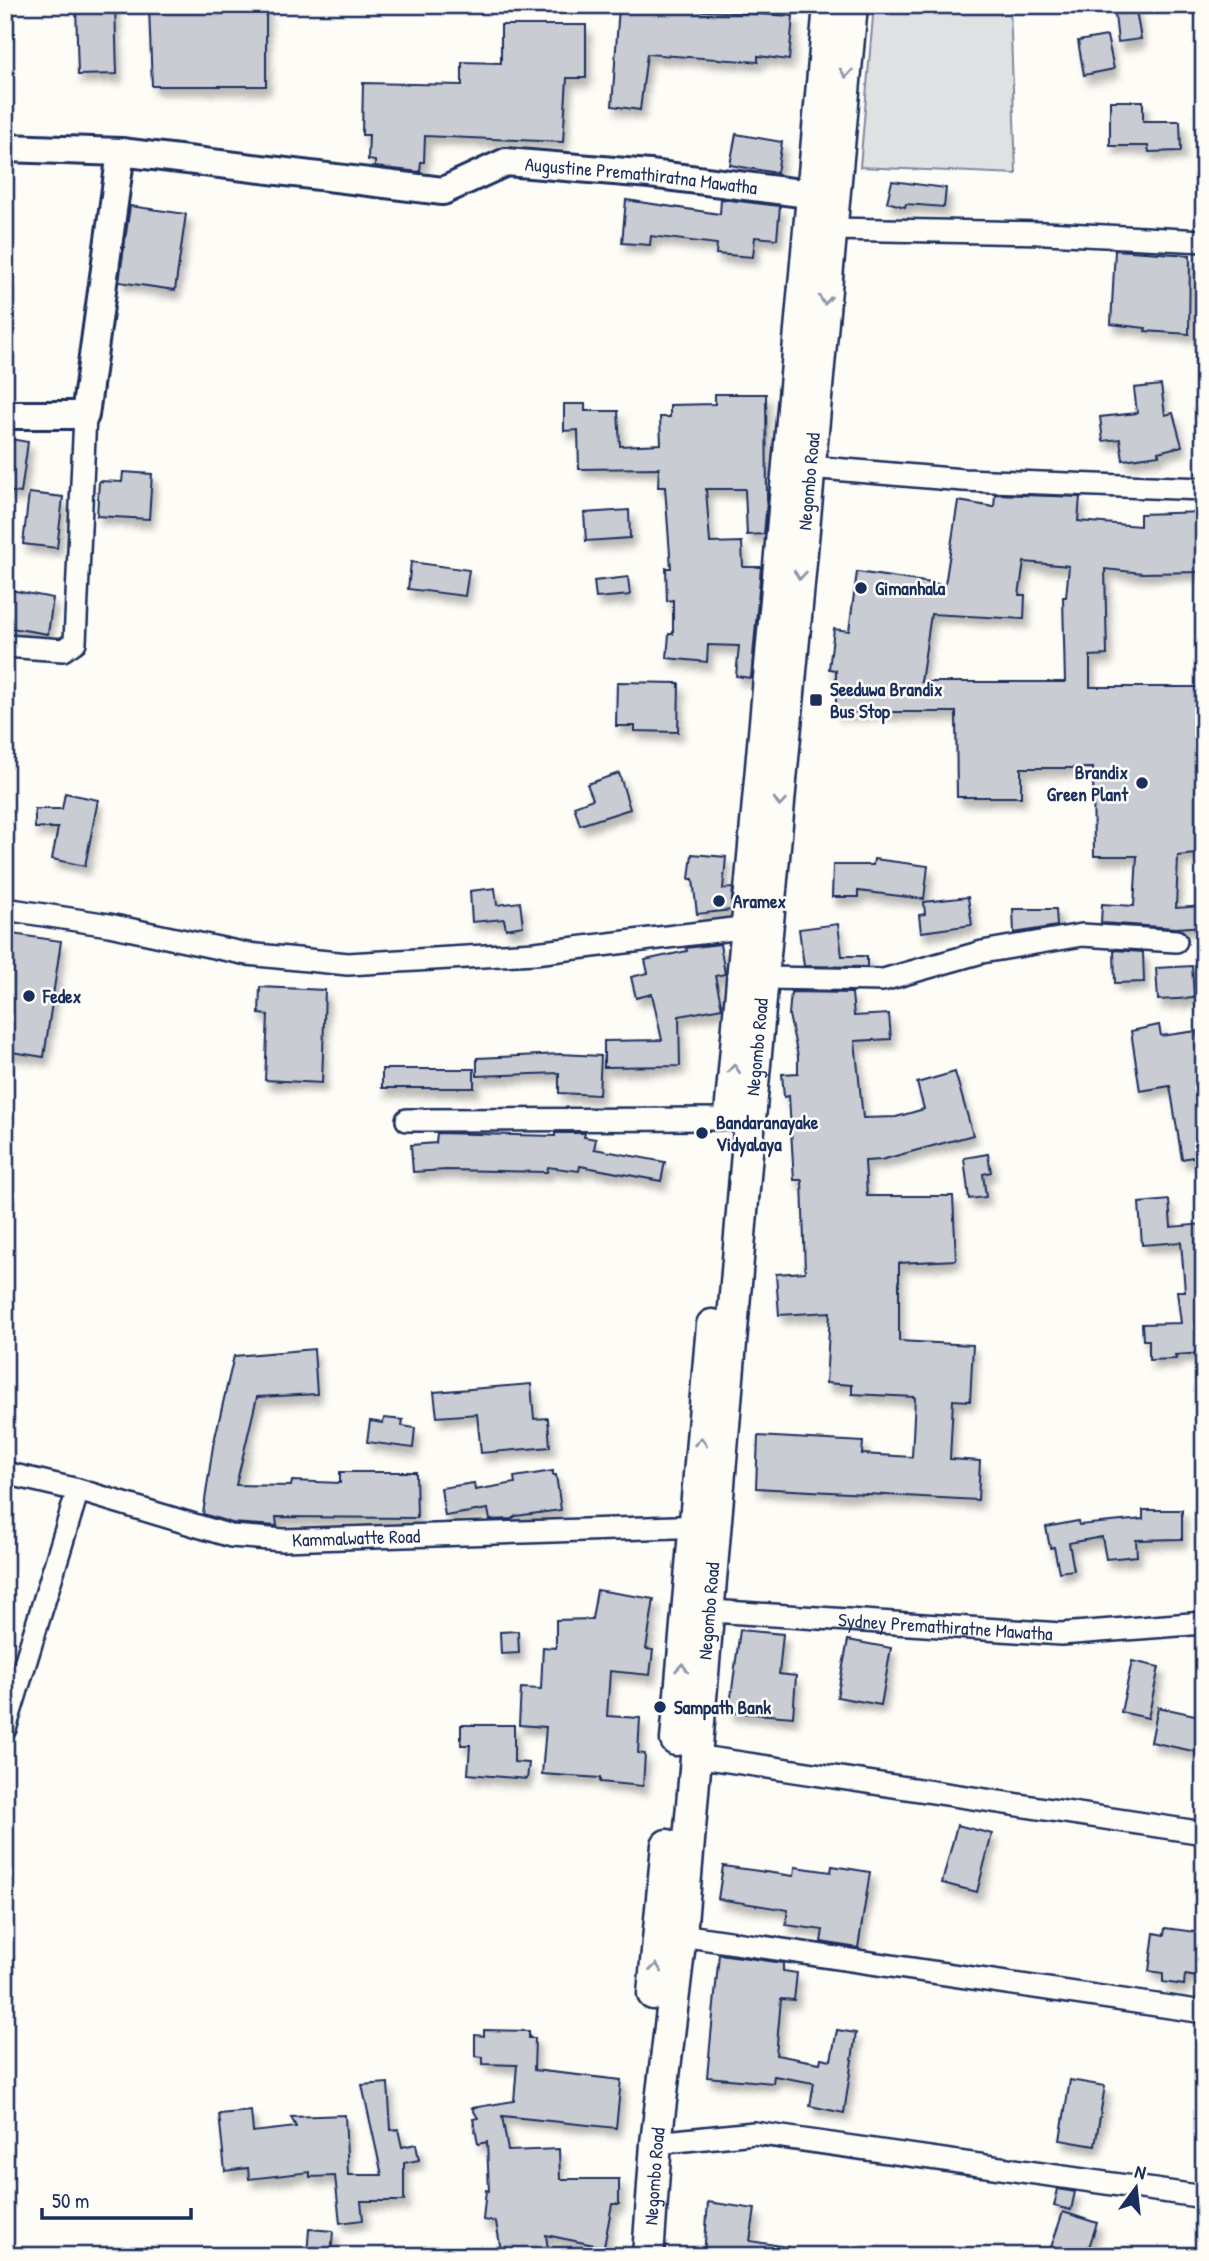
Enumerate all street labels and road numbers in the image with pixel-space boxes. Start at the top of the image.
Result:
street label: Augustine Premathiratna Mawatha [524,151,759,200]
street label: Negombo Road [791,431,826,531]
street label: Negombo Road [739,997,774,1097]
street label: Kammalwatte Road [292,1522,421,1553]
street label: Negombo Road [691,1561,725,1661]
street label: Sydney Premathiratne Mawatha [837,1606,1054,1646]
street label: Negombo Road [637,2125,671,2226]

